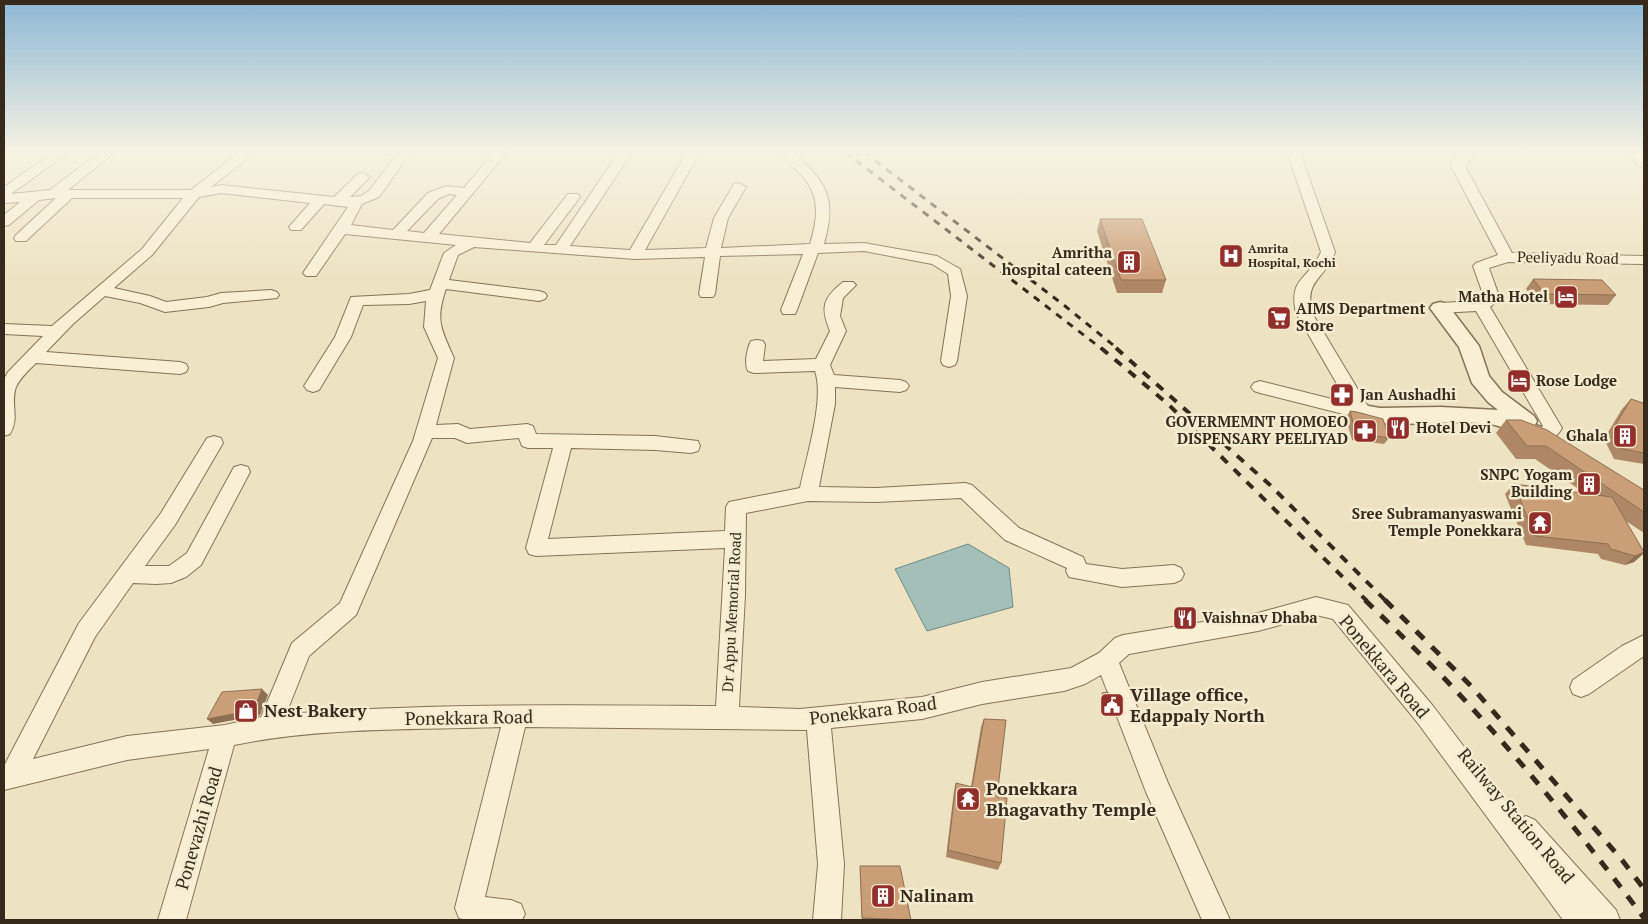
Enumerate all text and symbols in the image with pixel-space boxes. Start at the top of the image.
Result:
place label: Amrita Hospital, Kochi [1248,241,1336,270]
place label: Amritha hospital cateen [1002,242,1113,279]
hospital icon: Amrita Hospital, Kochi [1218,243,1244,269]
street label: Peeliyadu Road [1517,246,1619,268]
building icon: Amritha hospital cateen [1116,249,1142,275]
hotel icon: Matha Hotel [1553,284,1579,310]
place label: Matha Hotel [1458,286,1548,306]
place label: AIMS Department Store [1296,298,1425,335]
supermarket icon: AIMS Department Store [1266,305,1292,331]
hotel icon: Rose Lodge [1506,368,1532,394]
place label: Rose Lodge [1536,370,1617,390]
pharmacy icon: Jan Aushadhi [1329,382,1355,408]
place label: Jan Aushadhi [1360,384,1456,404]
place label: GOVERMEMNT HOMOEO DISPENSARY PEELIYAD [1165,411,1348,448]
restaurant icon: Hotel Devi [1385,415,1411,441]
place label: Hotel Devi [1416,417,1491,437]
pharmacy icon: GOVERMEMNT HOMOEO DISPENSARY PEELIYAD [1352,418,1378,444]
building icon: Ghala [1612,423,1638,449]
place label: Ghala [1566,425,1609,445]
place label: SNPC Yogam Building [1480,464,1573,501]
building icon: SNPC Yogam Building [1576,471,1602,497]
place label: Sree Subramanyaswami Temple Ponekkara [1352,503,1523,540]
temple icon: Sree Subramanyaswami Temple Ponekkara [1527,510,1553,536]
street label: Dr Appu Memorial Road [717,531,745,693]
restaurant icon: Vaishnav Dhaba [1172,605,1198,631]
place label: Vaishnav Dhaba [1202,607,1318,627]
street label: Ponekkara Road [1334,610,1435,723]
place label: Village office, Edappaly North [1130,682,1265,727]
street label: Ponekkara Road [808,690,938,730]
public building icon: Village office, Edappaly North [1099,692,1125,718]
shop icon: Nest Bakery [233,698,259,724]
place label: Nest Bakery [264,698,367,722]
street label: Ponekkara Road [405,704,533,730]
street label: Railway Station Road [1453,743,1581,888]
street label: Ponevazhi Road [169,763,227,892]
place label: Ponekkara Bhagavathy Temple [986,776,1156,821]
temple icon: Ponekkara Bhagavathy Temple [955,786,981,812]
building icon: Nalinam [870,883,896,909]
place label: Nalinam [900,883,974,907]

